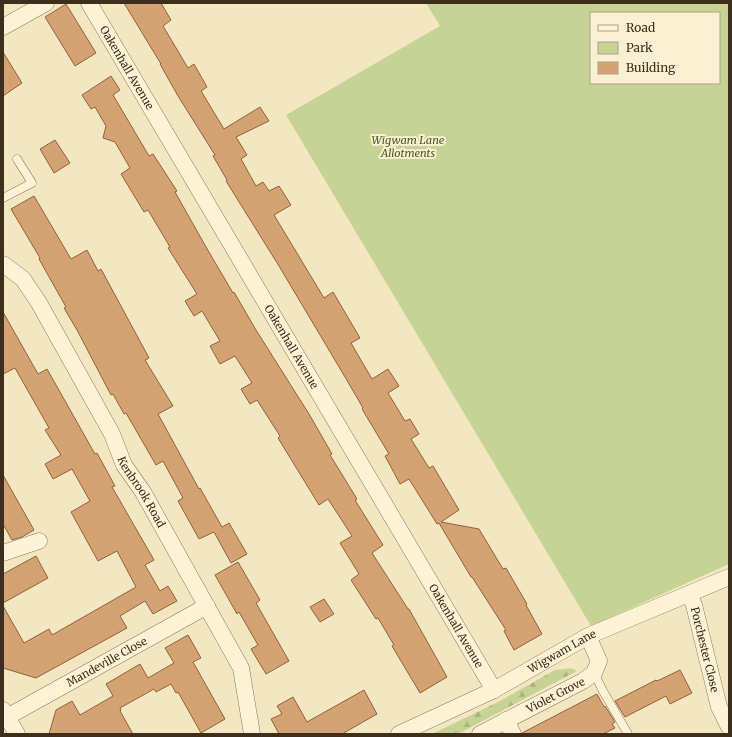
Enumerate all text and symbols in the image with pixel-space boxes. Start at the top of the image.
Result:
legend [590,12,720,84]
text: Road [626,20,655,35]
street label: Oakenhall Avenue [97,23,157,112]
text: Park [626,40,653,55]
text: Building [626,60,676,75]
park label: Wigwam Lane Allotments [372,133,445,160]
street label: Oakenhall Avenue [261,302,322,391]
street label: Kenbrook Road [114,454,169,530]
street label: Oakenhall Avenue [426,581,486,670]
street label: Porchester Close [688,605,722,694]
street label: Wigwam Lane [525,626,598,677]
street label: Mandeville Close [64,634,150,690]
street label: Violet Grove [523,674,587,716]

